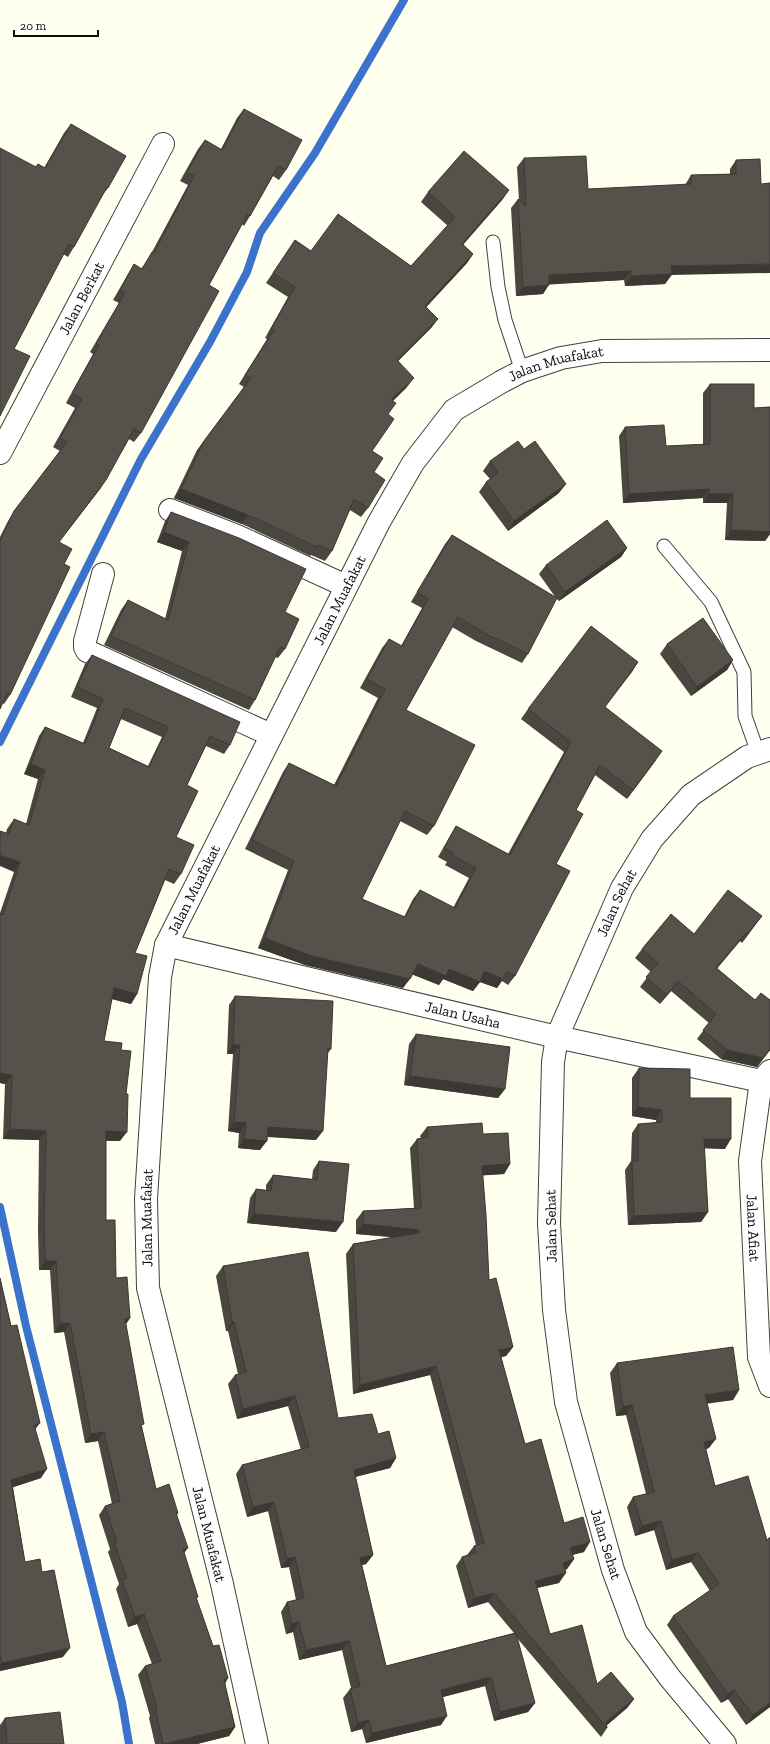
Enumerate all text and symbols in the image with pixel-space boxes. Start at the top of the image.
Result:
scale bar [14,12,98,38]
text: 20 m [20,19,47,33]
street label: Jalan Berkat [55,258,108,338]
street label: Jalan Muafakat [505,342,605,386]
street label: Jalan Muafakat [310,552,370,648]
street label: Jalan Muafakat [164,841,224,937]
street label: Jalan Sehat [593,865,641,939]
street label: Jalan Usaha [423,997,502,1032]
street label: Jalan Muafakat [137,1168,157,1267]
street label: Jalan Sehat [541,1189,561,1263]
street label: Jalan Afiat [743,1194,764,1262]
street label: Jalan Muafakat [188,1484,230,1584]
street label: Jalan Sehat [587,1506,625,1582]

